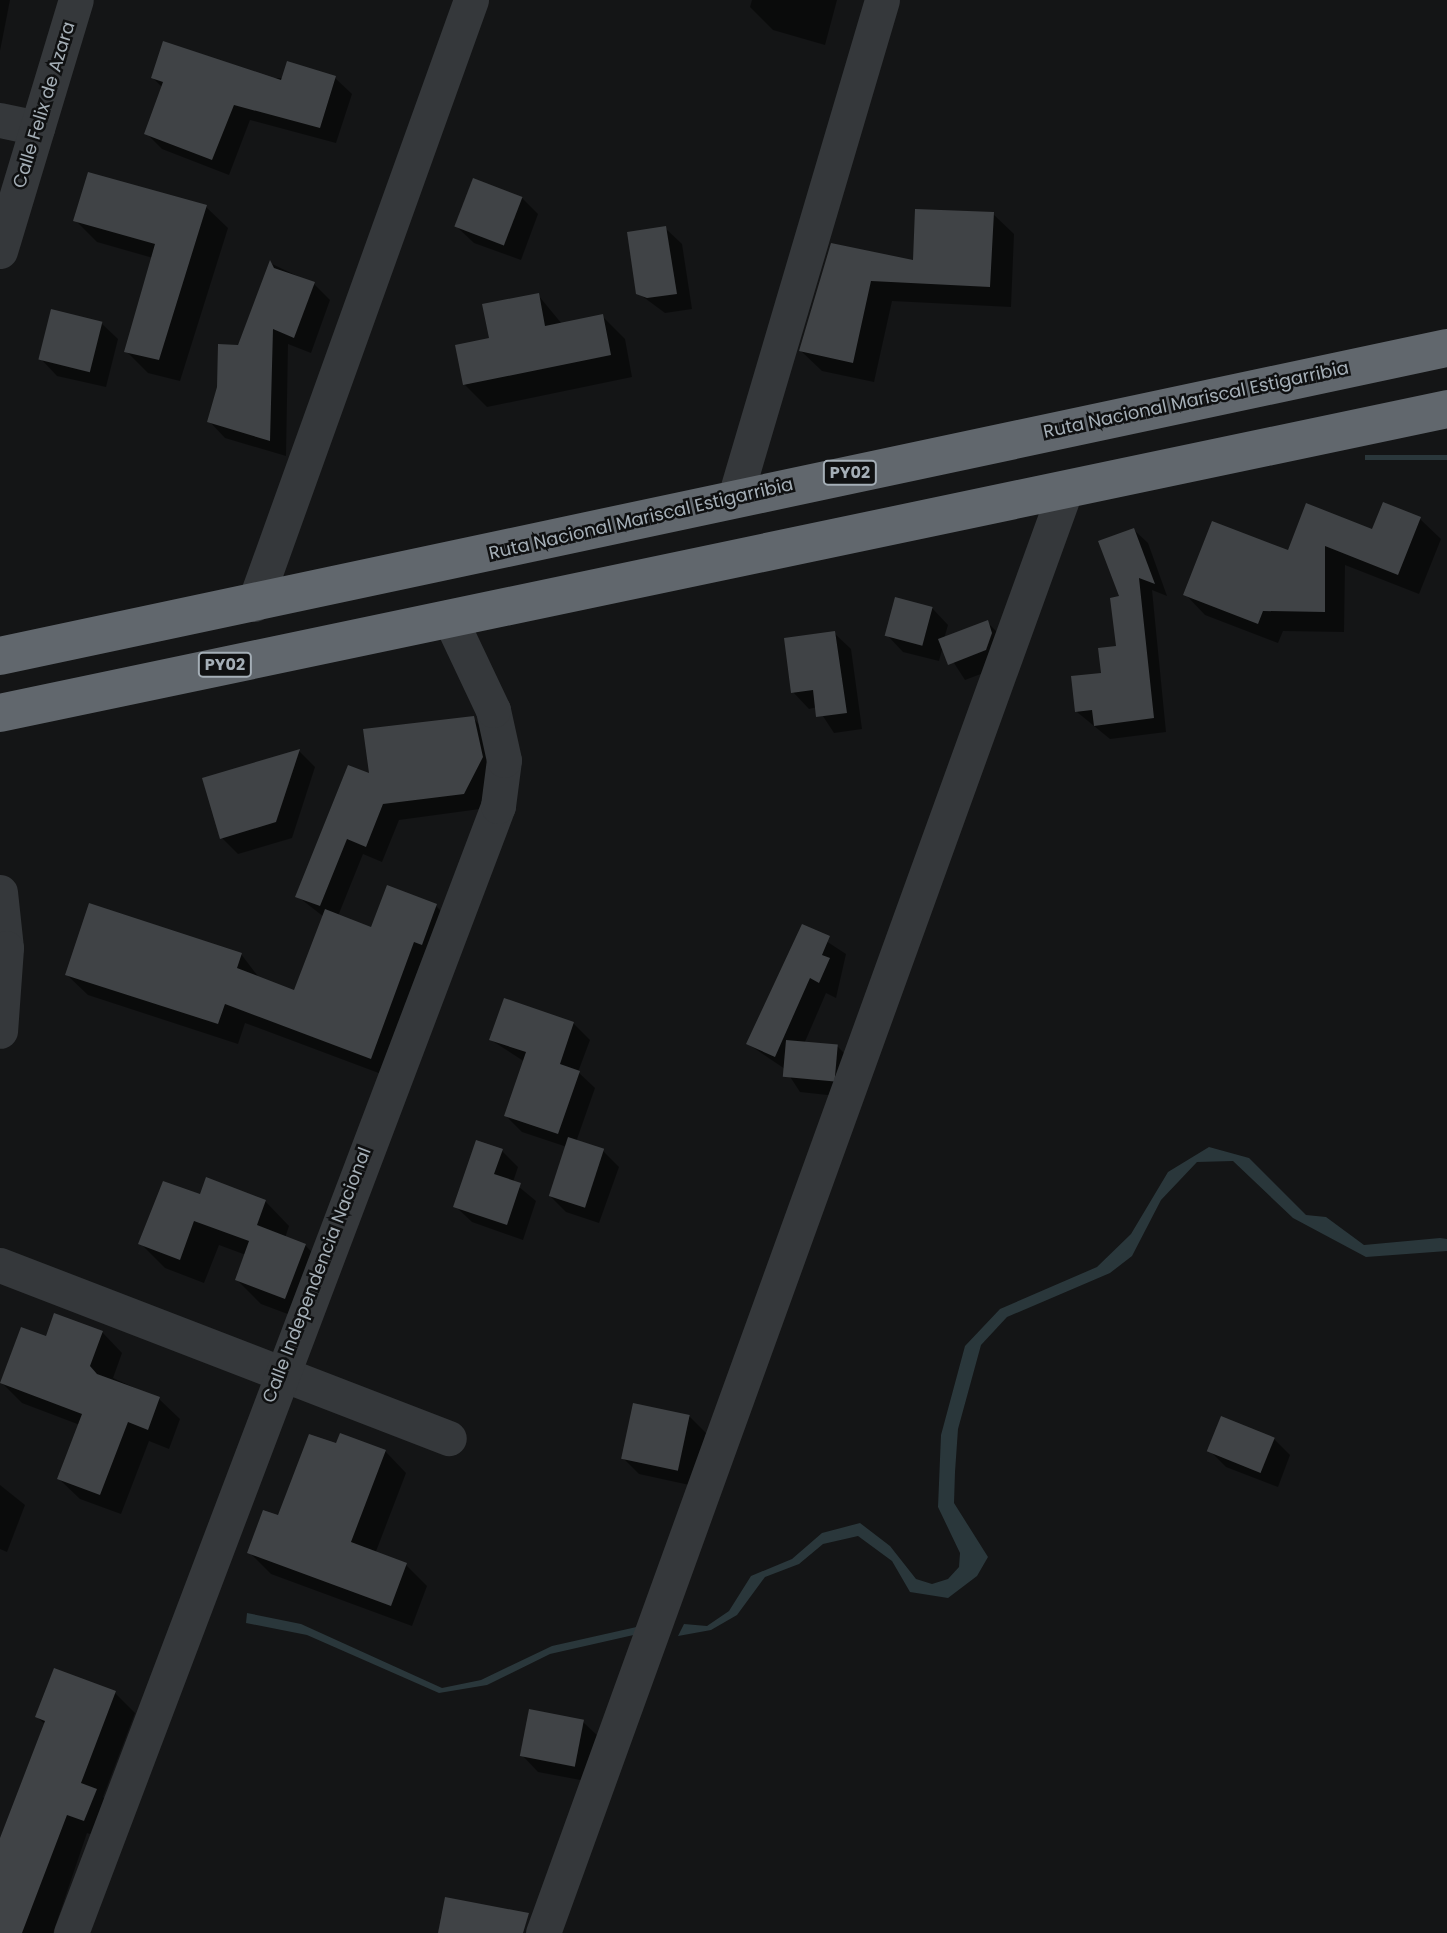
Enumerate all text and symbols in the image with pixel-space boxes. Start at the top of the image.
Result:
street label: Calle Felix de Azara [8,19,80,191]
street label: Ruta Nacional Mariscal Estigarribia [1041,357,1351,443]
road number: PY02 [822,460,878,486]
street label: Ruta Nacional Mariscal Estigarribia [487,473,795,565]
road number: PY02 [197,652,253,678]
street label: Calle Independencia Nacional [258,1144,376,1406]

